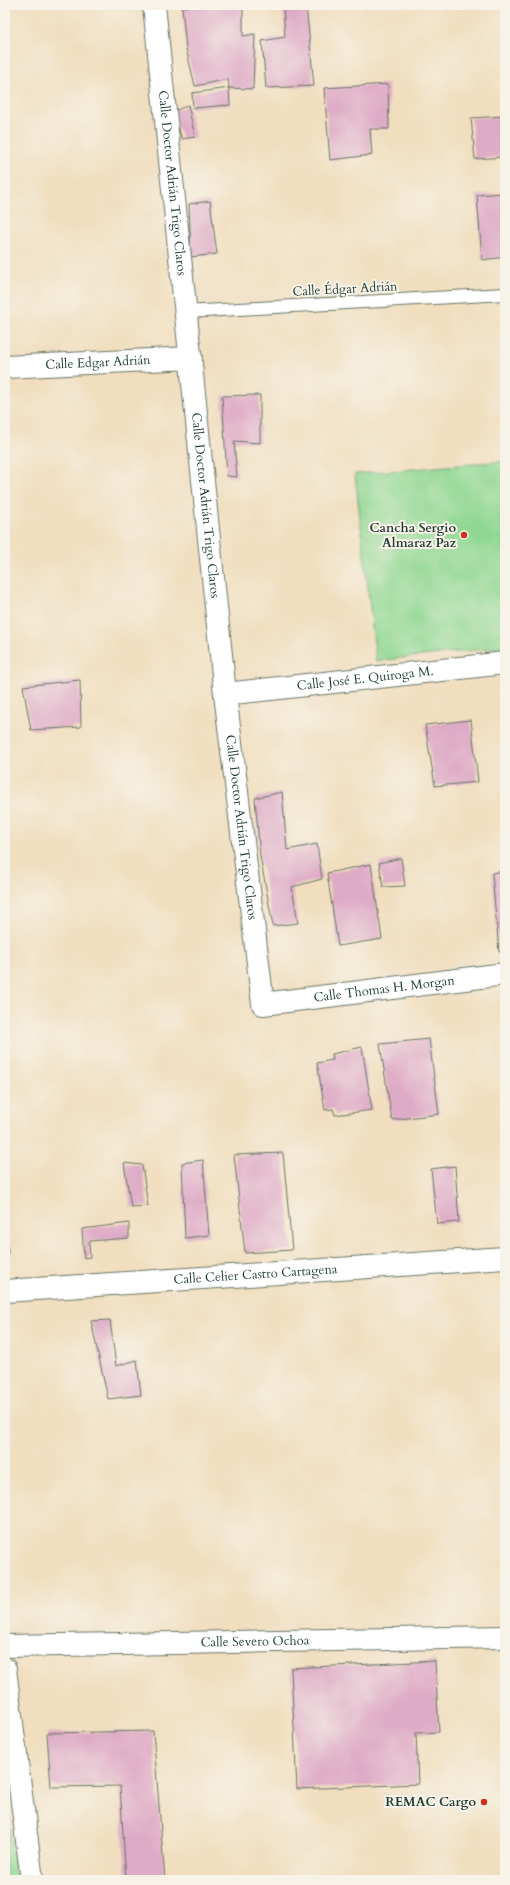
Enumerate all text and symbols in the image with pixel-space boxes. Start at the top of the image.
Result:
street label: Calle Doctor Adrián Trigo Claros [154,89,191,277]
street label: Calle Édgar Adrián [292,277,399,301]
street label: Calle Edgar Adrián [45,351,152,374]
street label: Calle Doctor Adrián Trigo Claros [187,412,224,599]
place label: Cancha Sergio Almaraz Paz [369,519,457,552]
marker: Cancha Sergio Almaraz Paz [459,530,469,540]
street label: Calle José E. Quiroga M. [296,662,434,695]
street label: Calle Doctor Adrián Trigo Claros [221,734,262,921]
street label: Calle Thomas H. Morgan [313,971,456,1007]
street label: Calle Celier Castro Cartagena [173,1260,338,1289]
street label: Calle Severo Ochoa [200,1632,310,1651]
place label: REMAC Cargo [385,1793,476,1811]
marker: REMAC Cargo [479,1797,489,1807]

